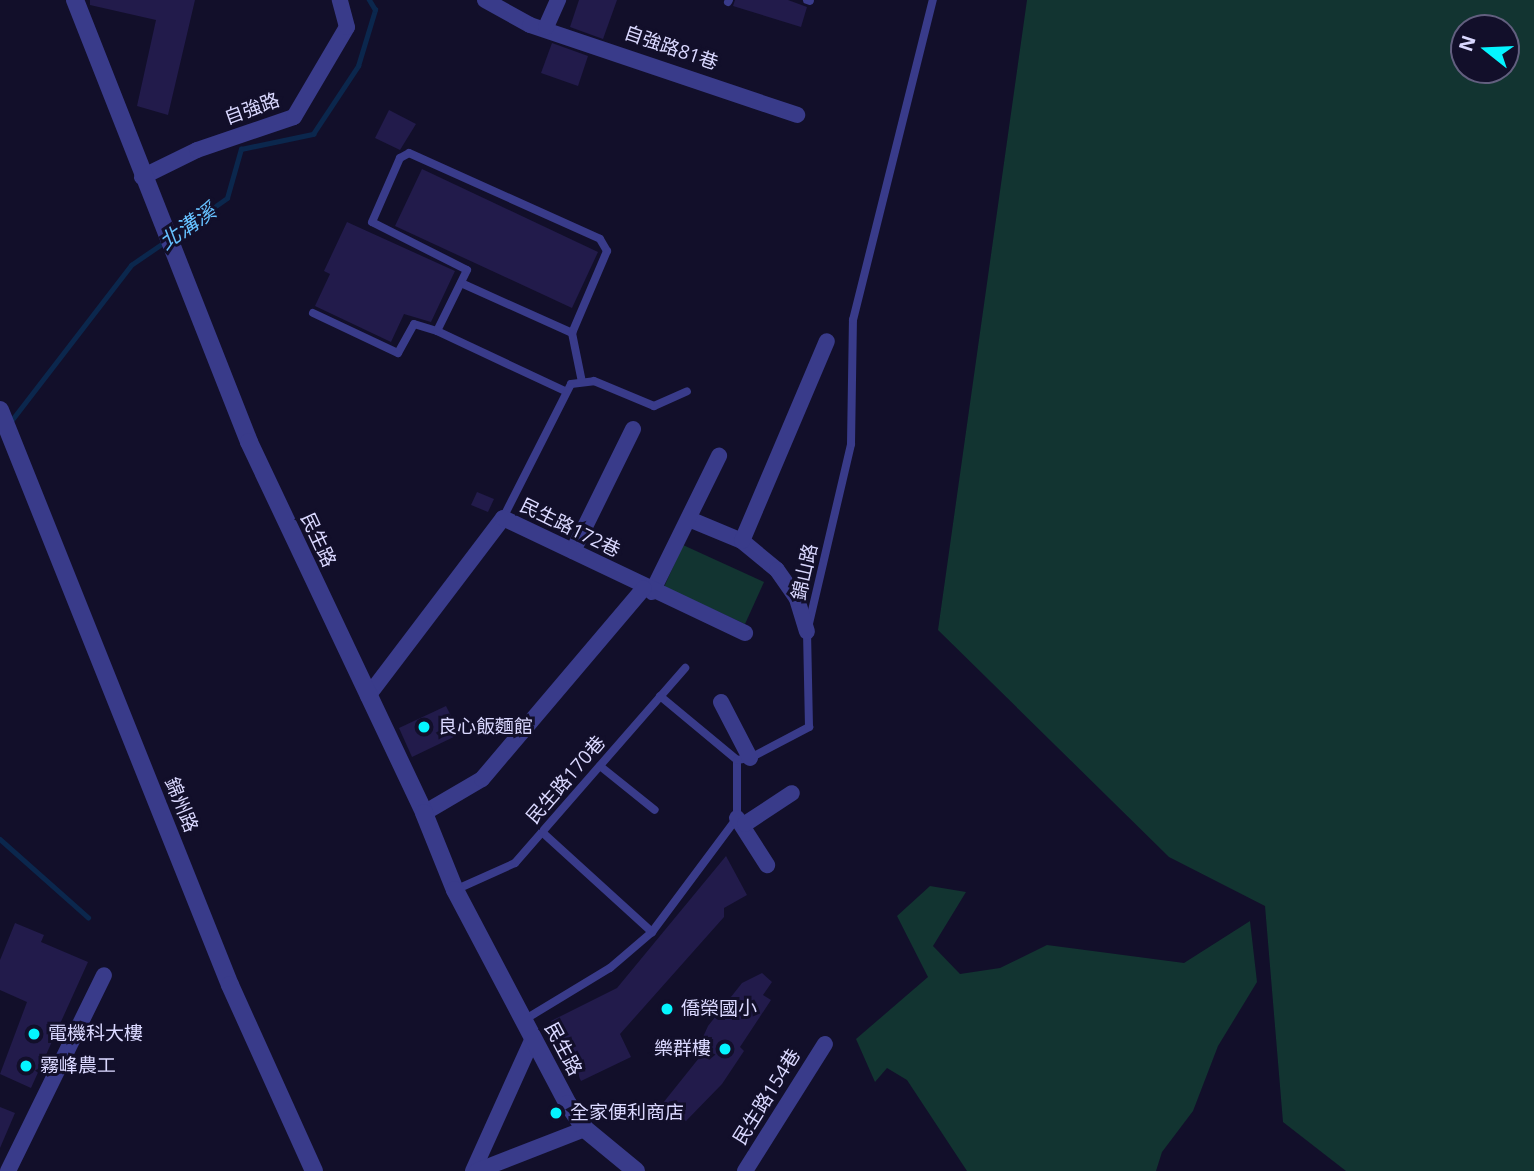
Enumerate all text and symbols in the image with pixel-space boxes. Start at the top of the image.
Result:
north arrow [1450,14,1520,84]
street label: 自強路81巷 [621,21,721,75]
text: N [1452,32,1482,55]
street label: 自強路 [221,89,283,129]
water label: 北溝溪 [154,198,220,254]
street label: 民生路172巷 [516,494,624,562]
street label: 民生路 [296,509,340,571]
street label: 錦山路 [787,542,823,602]
place label: 良心飯麵館 [438,716,533,738]
marker: 良心飯麵館 [416,719,432,735]
street label: 民生路170巷 [522,732,610,828]
street label: 錦州路 [160,774,202,836]
place label: 僑榮國小 [681,998,757,1020]
marker: 僑榮國小 [659,1001,675,1017]
street label: 民生路 [540,1018,586,1080]
place label: 電機科大樓 [48,1023,143,1045]
marker: 電機科大樓 [26,1026,42,1042]
place label: 樂群樓 [654,1038,711,1060]
marker: 樂群樓 [717,1041,733,1057]
street label: 民生路154巷 [729,1045,805,1149]
place label: 霧峰農工 [40,1055,116,1077]
marker: 霧峰農工 [18,1058,34,1074]
place label: 全家便利商店 [570,1102,684,1124]
marker: 全家便利商店 [548,1105,564,1121]

